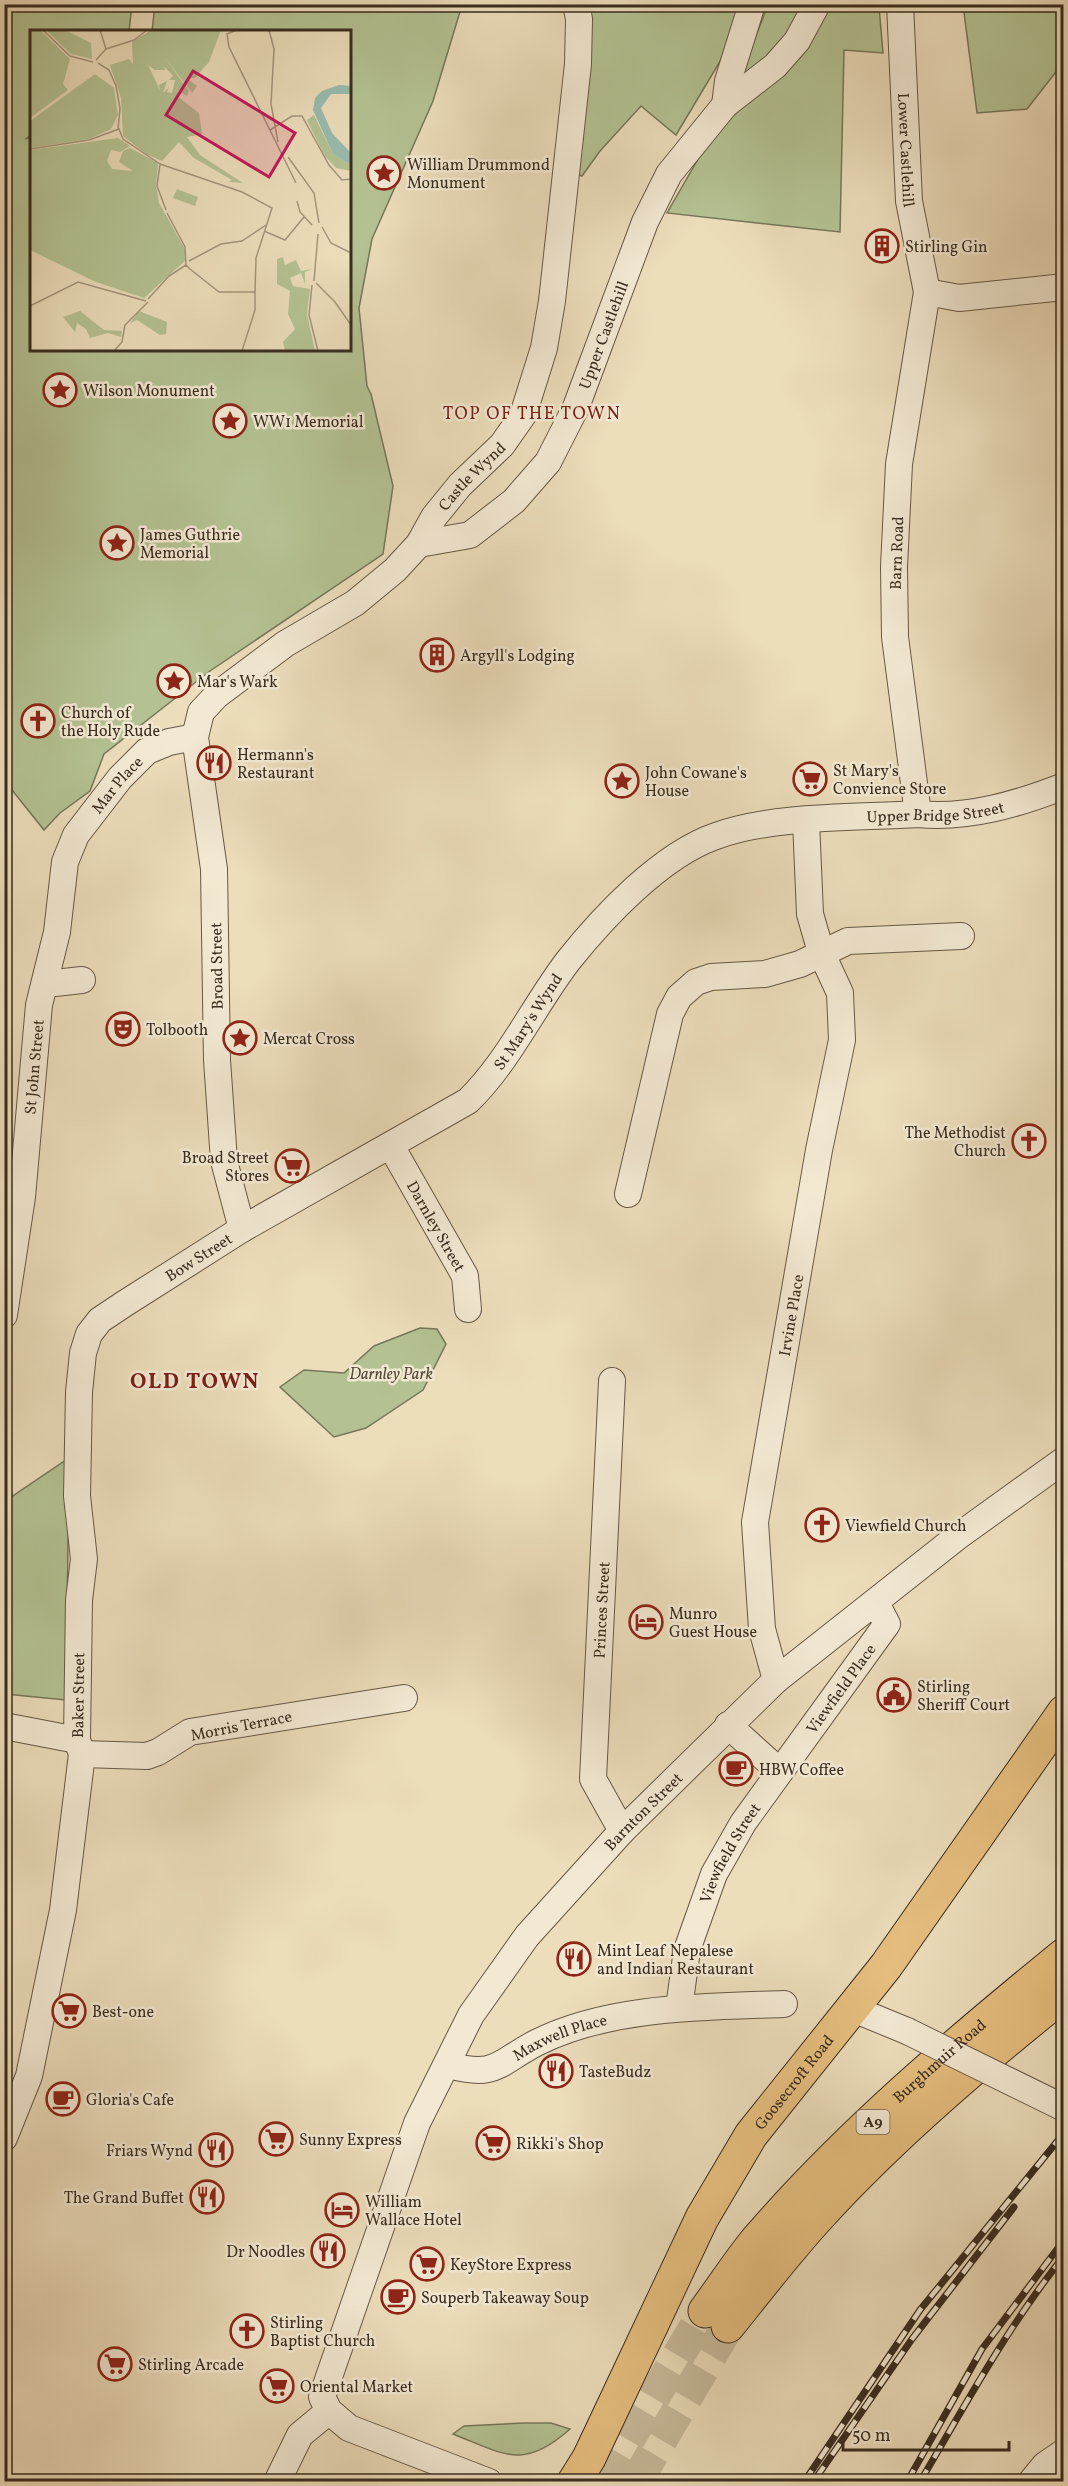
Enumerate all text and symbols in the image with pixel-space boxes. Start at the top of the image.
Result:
inset map [30,30,351,351]
street label: Lower Castlehill [891,92,919,210]
place icon: William Drummond Monument [366,155,402,191]
place label: William Drummond Monument [407,155,550,195]
building icon: Stirling Gin [864,228,900,264]
place label: Stirling Gin [905,237,988,259]
street label: Upper Castlehill [575,278,635,393]
place icon: Wilson Monument [42,372,78,408]
place label: Wilson Monument [83,381,215,403]
district label: TOP OF THE TOWN [443,402,621,427]
place icon: WW1 Memorial [212,403,248,439]
place label: WW1 Memorial [253,412,364,434]
street label: Castle Wynd [434,438,512,516]
street label: Barn Road [886,516,910,590]
place icon: James Guthrie Memorial [99,525,135,561]
place label: James Guthrie Memorial [140,525,240,565]
building icon: Argyll's Lodging [419,637,455,673]
place label: Argyll's Lodging [460,646,575,668]
place icon: Mar's Wark [156,663,192,699]
place label: Mar's Wark [197,672,278,694]
church icon: Church of the Holy Rude [20,703,56,739]
place label: Church of the Holy Rude [61,703,160,743]
restaurant icon: Hermann's Restaurant [196,745,232,781]
place label: Hermann's Restaurant [237,745,315,785]
street label: Mar Place [87,752,149,819]
supermarket icon: St Mary's Convience Store [792,761,828,797]
place label: St Mary's Convience Store [833,761,946,801]
place icon: John Cowane's House [604,763,640,799]
place label: John Cowane's House [645,763,747,803]
street label: Upper Bridge Street [866,797,1007,829]
street label: Broad Street [206,922,230,1010]
street label: St Mary's Wynd [489,970,569,1075]
theatre icon: Tolbooth [105,1011,141,1047]
street label: St John Street [20,1018,51,1116]
place label: Tolbooth [146,1020,208,1042]
place icon: Mercat Cross [222,1020,258,1056]
place label: Mercat Cross [263,1029,355,1051]
place label: The Methodist Church [905,1123,1006,1163]
church icon: The Methodist Church [1011,1123,1047,1159]
place label: Broad Street Stores [182,1148,269,1188]
supermarket icon: Broad Street Stores [274,1148,310,1184]
street label: Darnley Street [400,1177,470,1277]
street label: Bow Street [162,1229,238,1288]
street label: Irvine Place [775,1273,810,1358]
park label: Darnley Park [349,1364,433,1386]
district label: OLD TOWN [130,1367,260,1398]
church icon: Viewfield Church [804,1507,840,1543]
place label: Viewfield Church [845,1516,966,1538]
street label: Princes Street [589,1561,617,1659]
hotel icon: Munro Guest House [628,1604,664,1640]
place label: Munro Guest House [669,1604,757,1644]
street label: Viewfield Place [802,1640,882,1739]
street label: Baker Street [68,1652,91,1738]
public building icon: Stirling Sheriff Court [876,1677,912,1713]
place label: Stirling Sheriff Court [917,1677,1011,1717]
street label: Morris Terrace [189,1706,294,1748]
cafe icon: HBW Coffee [718,1751,754,1787]
place label: HBW Coffee [759,1760,844,1782]
street label: Barnton Street [600,1768,689,1856]
street label: Viewfield Street [695,1799,767,1907]
restaurant icon: Mint Leaf Nepalese and Indian Restaurant [556,1941,592,1977]
place label: Mint Leaf Nepalese and Indian Restaurant [597,1941,754,1981]
supermarket icon: Best-one [51,1993,87,2029]
place label: Best-one [92,2002,154,2024]
street label: Maxwell Place [509,2010,610,2067]
street label: Burghmuir Road [889,2015,992,2109]
street label: Goosecroft Road [750,2031,840,2135]
restaurant icon: TasteBudz [538,2053,574,2089]
place label: TasteBudz [579,2062,651,2084]
cafe icon: Gloria's Cafe [45,2081,81,2117]
place label: Gloria's Cafe [86,2090,174,2112]
road number: A9 [856,2110,890,2134]
supermarket icon: Sunny Express [258,2121,294,2157]
supermarket icon: Rikki's Shop [475,2125,511,2161]
place label: Sunny Express [299,2130,402,2152]
restaurant icon: Friars Wynd [198,2132,234,2168]
place label: Rikki's Shop [516,2134,604,2156]
place label: Friars Wynd [106,2141,193,2163]
restaurant icon: The Grand Buffet [189,2179,225,2215]
place label: The Grand Buffet [64,2188,184,2210]
hotel icon: William Wallace Hotel [324,2192,360,2228]
place label: William Wallace Hotel [365,2192,462,2232]
restaurant icon: Dr Noodles [310,2233,346,2269]
place label: Dr Noodles [226,2242,305,2264]
supermarket icon: KeyStore Express [409,2246,445,2282]
place label: KeyStore Express [450,2255,572,2277]
cafe icon: Souperb Takeaway Soup [380,2279,416,2315]
place label: Souperb Takeaway Soup [421,2288,589,2310]
church icon: Stirling Baptist Church [229,2313,265,2349]
place label: Stirling Baptist Church [270,2313,375,2353]
supermarket icon: Stirling Arcade [97,2346,133,2382]
place label: Stirling Arcade [138,2355,244,2377]
supermarket icon: Oriental Market [259,2368,295,2404]
place label: Oriental Market [300,2377,414,2399]
scale bar [843,2414,1010,2452]
text: 50 m [852,2424,891,2449]

